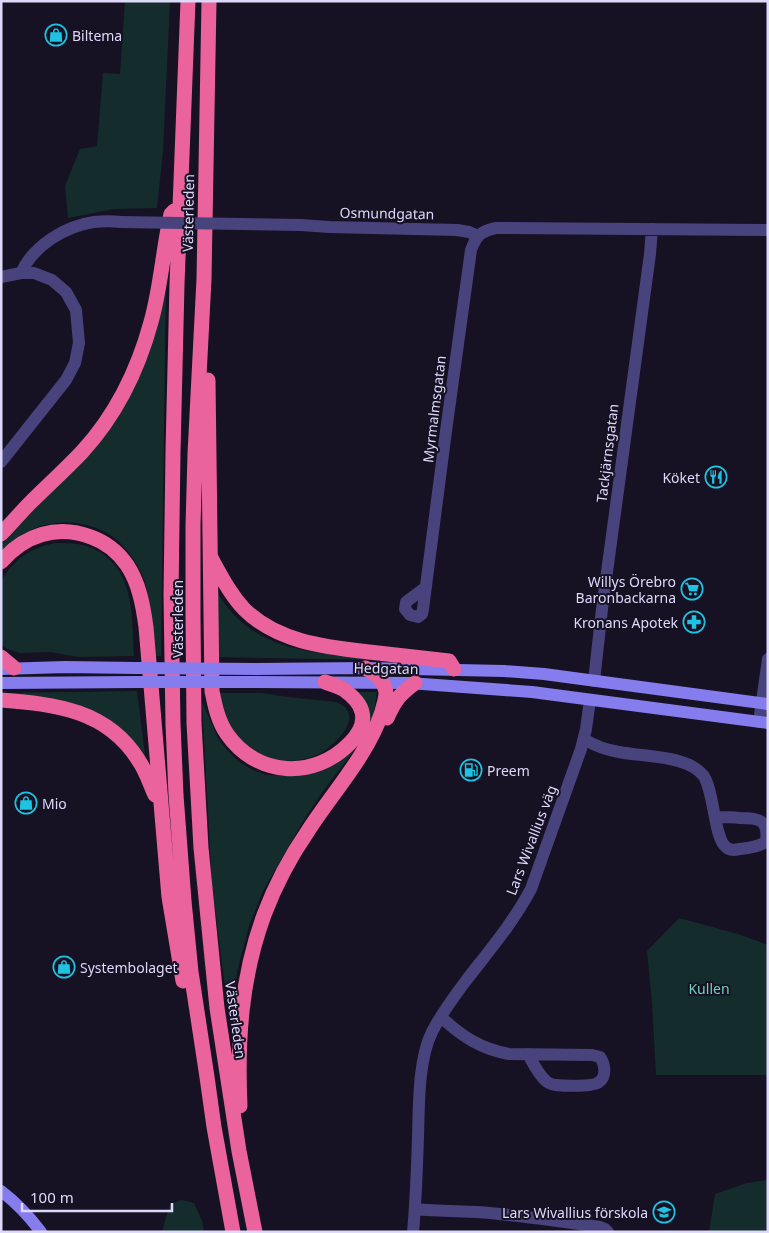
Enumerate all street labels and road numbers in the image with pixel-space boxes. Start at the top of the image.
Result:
street label: Västerleden [178,174,198,252]
street label: Osmundgatan [340,203,434,223]
street label: Myrmalmsgatan [418,354,450,464]
street label: Tackjärnsgatan [592,403,622,503]
street label: Västerleden [168,580,187,658]
street label: Hedgatan [353,658,419,678]
street label: Lars Wivallius väg [501,782,561,898]
street label: Västerleden [221,980,251,1060]

